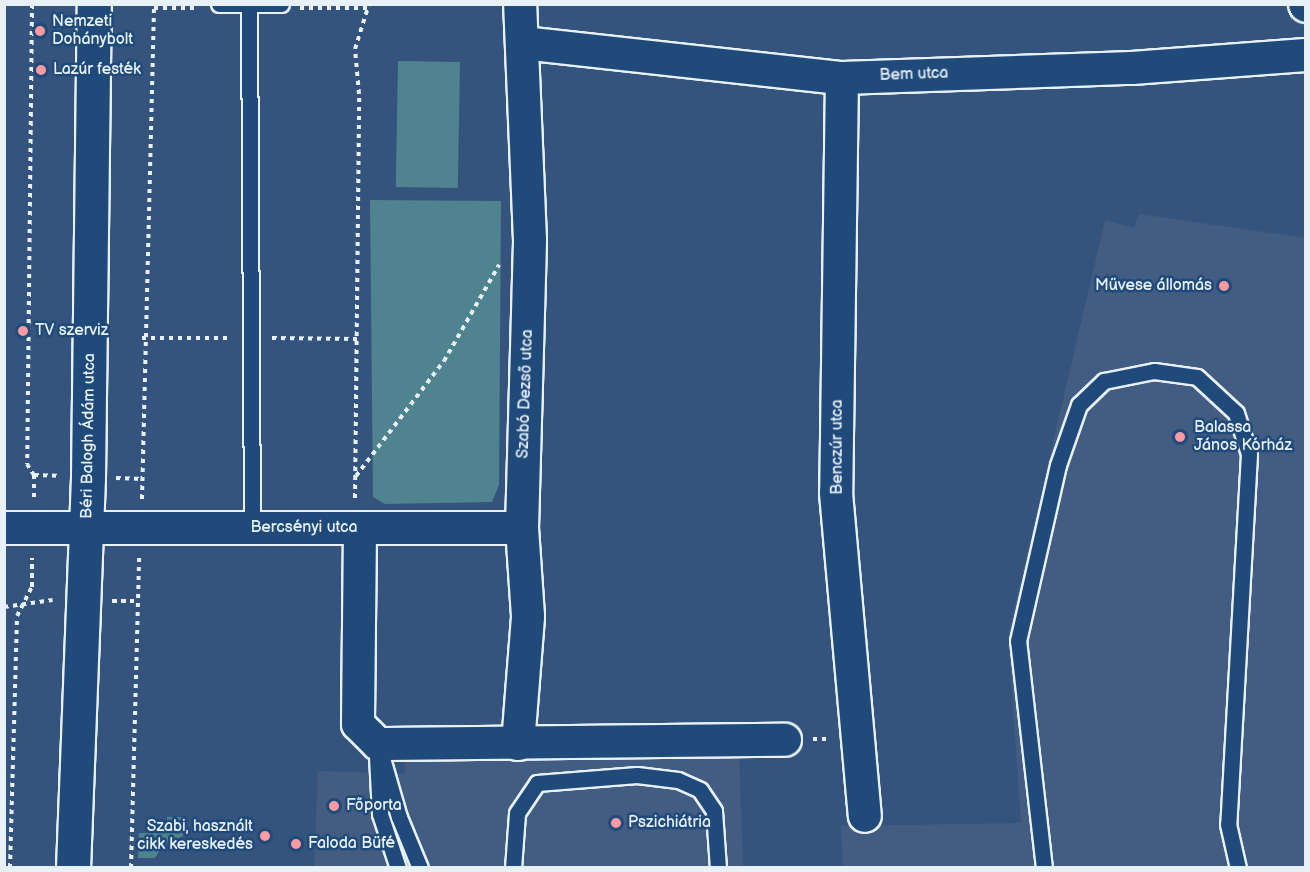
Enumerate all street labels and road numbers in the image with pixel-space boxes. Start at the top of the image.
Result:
street label: Bem utca [879,64,949,86]
street label: Szabó Dezső utca [514,329,538,459]
street label: Béri Balogh Ádám utca [78,353,100,519]
street label: Benczúr utca [828,399,848,495]
street label: Bercsényi utca [250,518,358,538]

